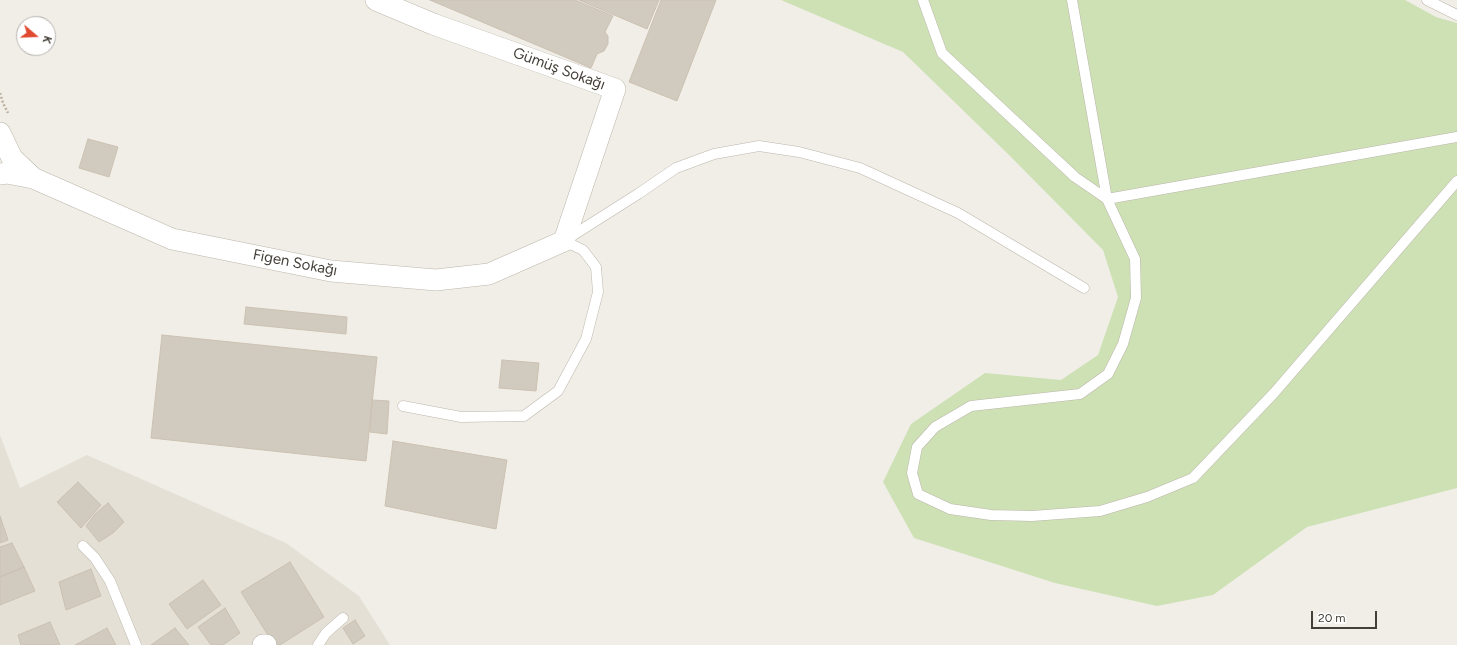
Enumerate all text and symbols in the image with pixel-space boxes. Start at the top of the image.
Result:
north arrow [16,16,56,56]
text: K [40,34,54,45]
street label: Gümüş Sokağı [511,44,607,94]
street label: Figen Sokağı [251,246,339,280]
scale bar [1313,603,1379,629]
text: 20 m [1318,611,1346,625]

